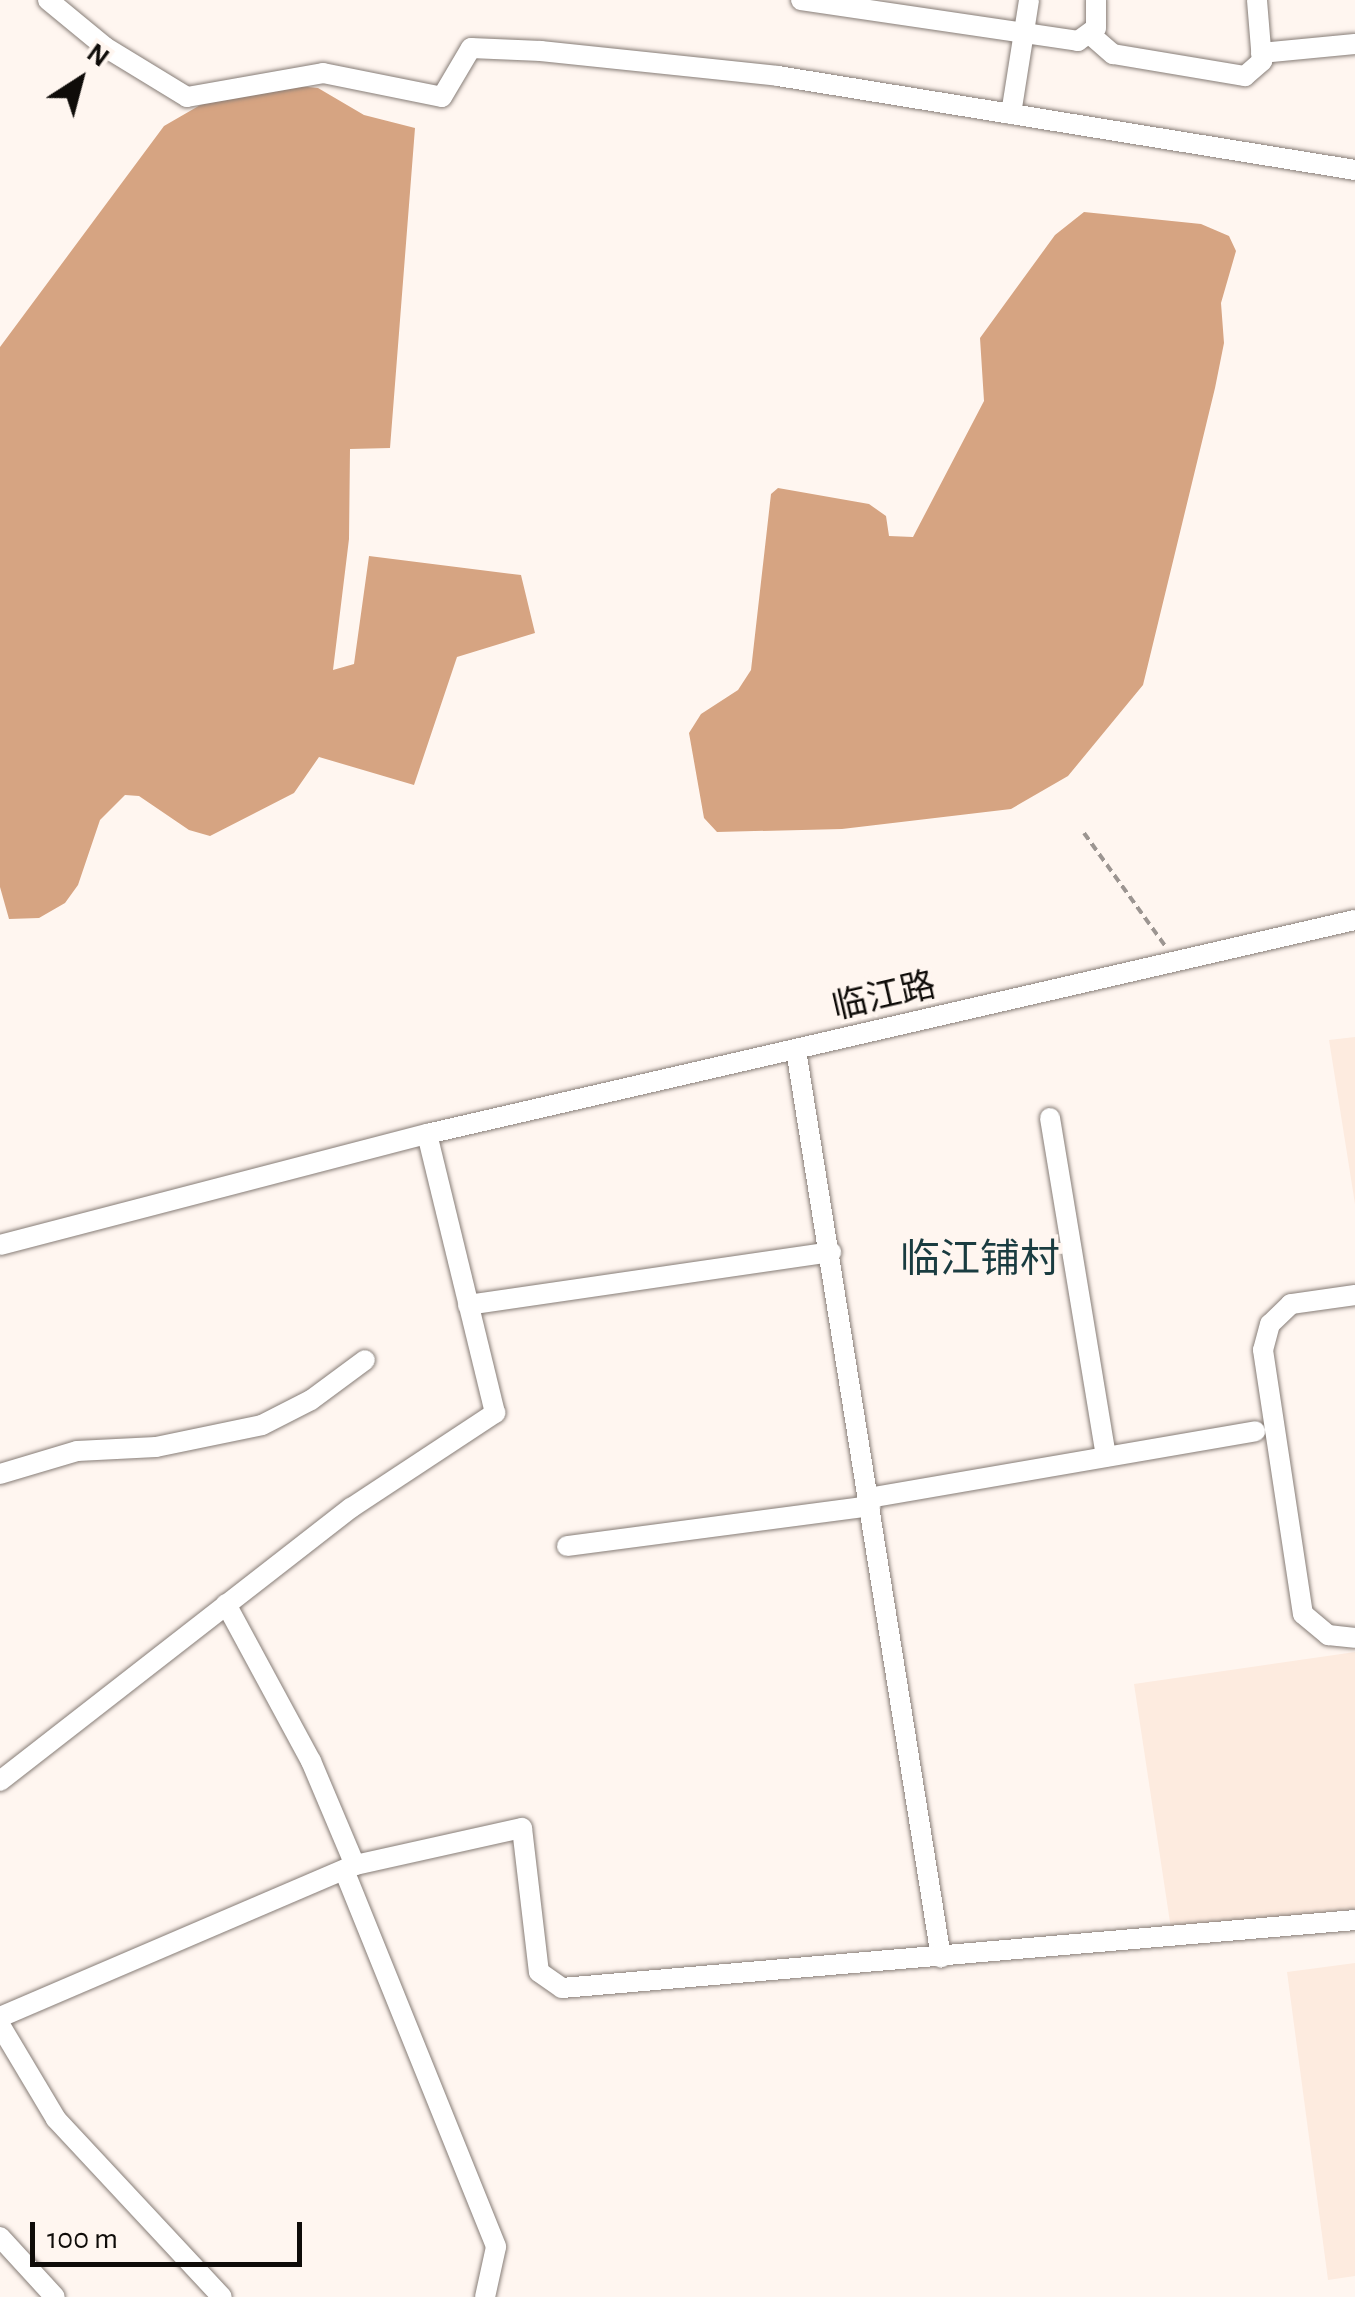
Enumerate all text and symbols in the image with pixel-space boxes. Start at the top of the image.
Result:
north arrow [30,30,130,130]
text: N [82,39,114,73]
street label: 临江路 [828,965,940,1029]
district label: 临江铺村 [900,1236,1060,1284]
scale bar [35,2202,308,2264]
text: 100 m [47,2224,118,2254]

